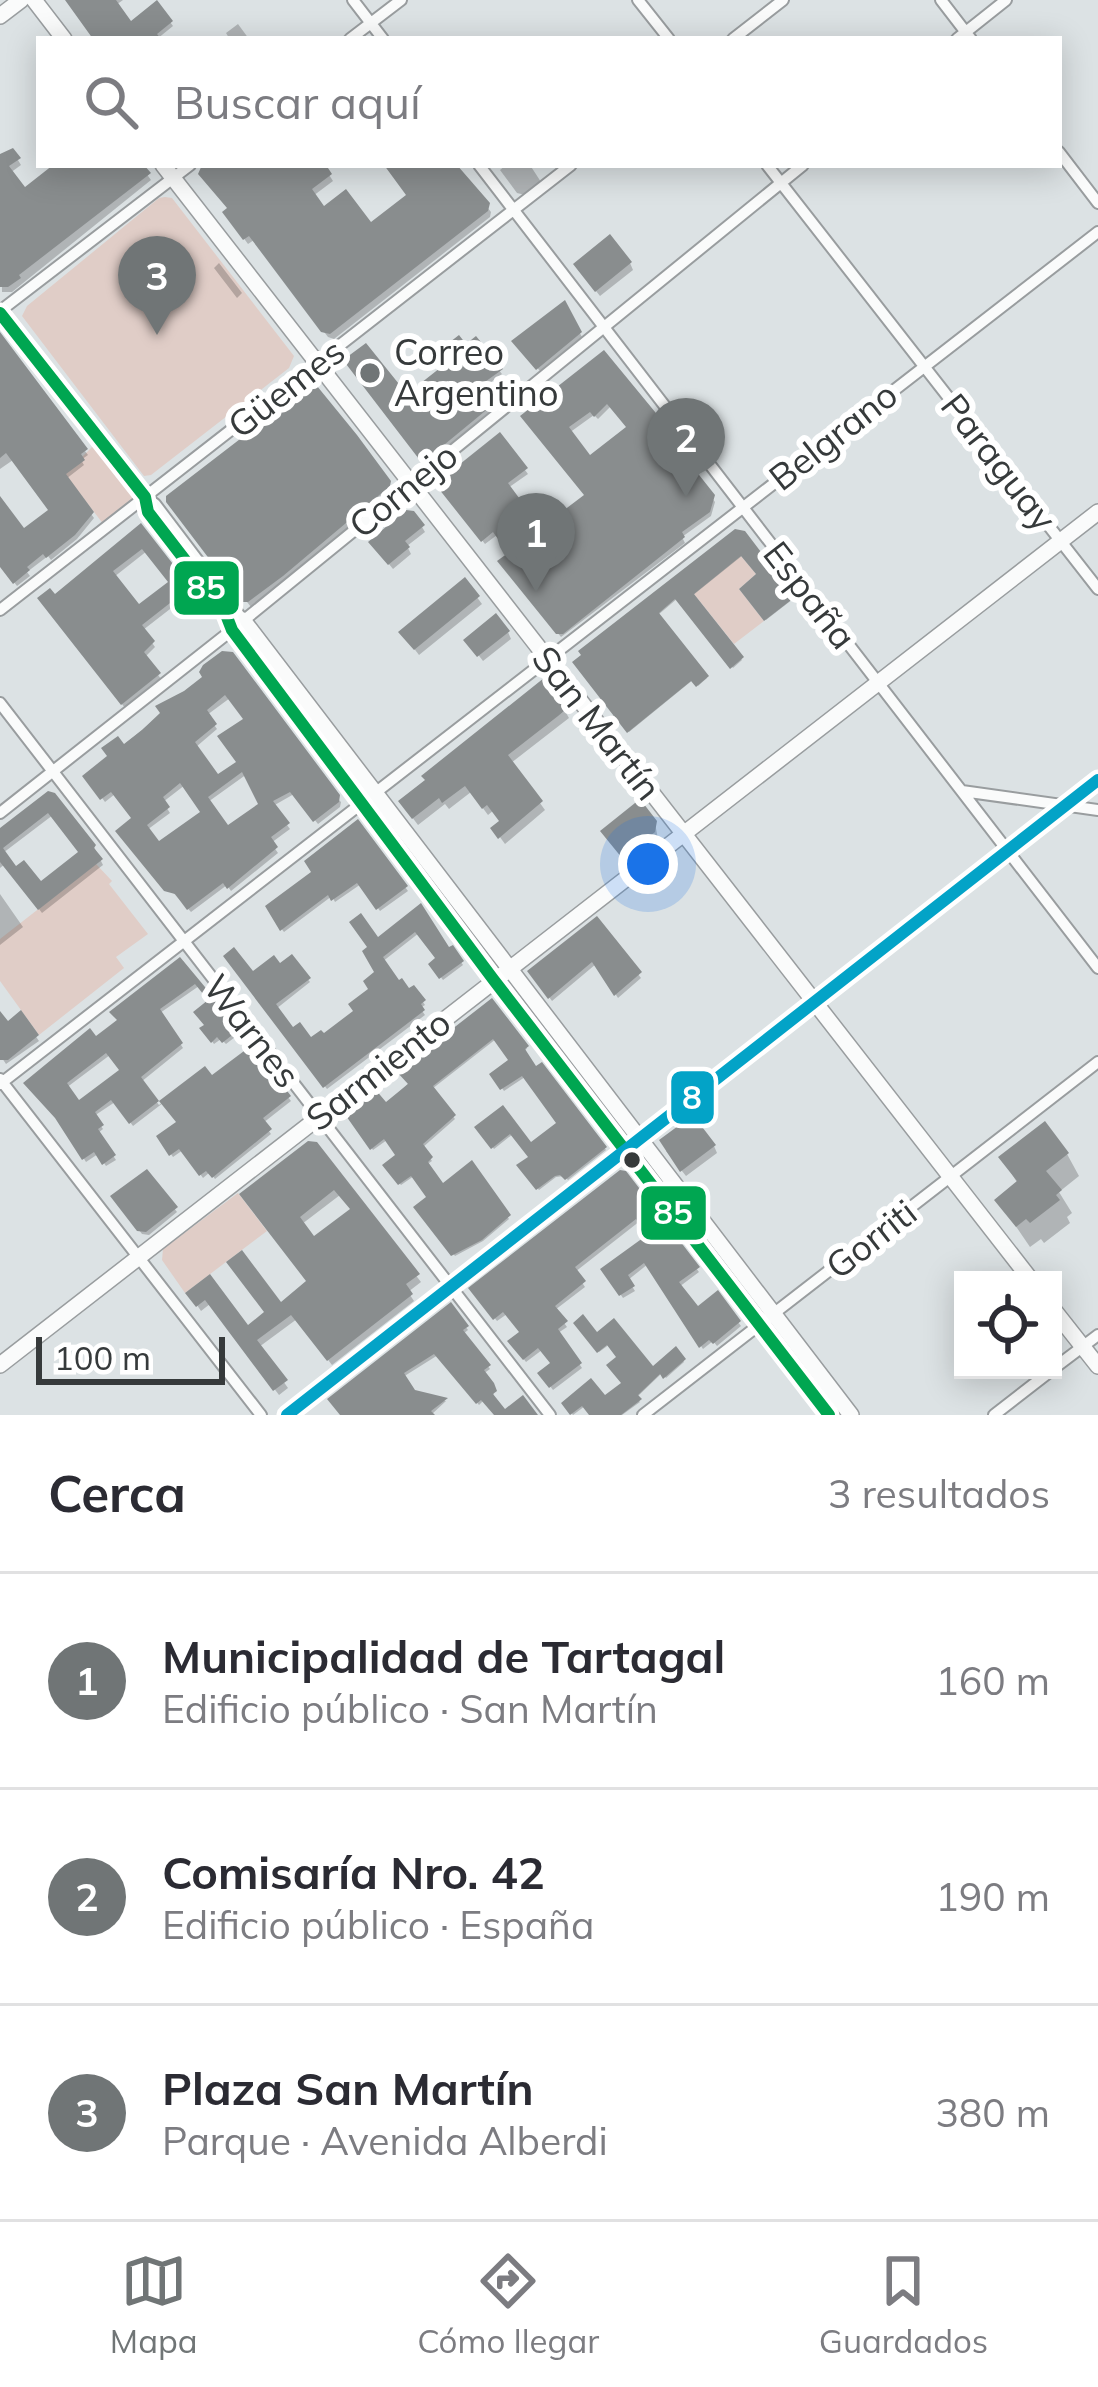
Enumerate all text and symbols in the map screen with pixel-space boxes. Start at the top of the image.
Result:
search box [36,36,1062,168]
icon: search [78,69,144,135]
text: Buscar aquí [174,74,421,130]
pin: 3 [118,236,196,335]
street label: Güemes [218,328,353,447]
place label: Correo Argentino [394,329,559,415]
marker: Correo Argentino [357,360,383,386]
street label: Belgrano [760,372,906,500]
street label: Paraguay [932,384,1067,539]
pin: 2 [647,398,725,497]
street label: Cornejo [339,432,466,547]
pin: 1 [497,493,575,592]
street label: España [754,532,866,658]
line badge: 85 [172,559,241,617]
text: 85 [186,566,226,607]
street label: San Martín [523,637,672,809]
your location [618,834,678,894]
street label: Warnes [194,965,311,1096]
street label: Sarmiento [296,999,459,1140]
line badge: 8 [669,1069,716,1126]
text: 8 [682,1076,702,1117]
unlabelled marker [621,1149,643,1171]
line badge: 85 [639,1184,708,1242]
street label: Gorriti [816,1189,925,1288]
text: 85 [653,1191,693,1232]
map controls [954,1271,1062,1379]
button: locate [954,1271,1062,1379]
scale bar [36,1331,225,1384]
text: 100 m [54,1337,151,1378]
text: Cerca [48,1461,186,1525]
text: 3 resultados [828,1469,1050,1518]
text: Municipalidad de Tartagal [162,1628,725,1684]
text: 1 [75,1656,99,1705]
text: 160 m [935,1656,1050,1705]
text: Edificio público · San Martín [162,1684,658,1733]
text: Comisaría Nro. 42 [162,1844,545,1900]
text: 2 [75,1872,99,1921]
text: 190 m [935,1872,1050,1921]
text: Edificio público · España [162,1900,594,1949]
text: Plaza San Martín [162,2060,534,2116]
text: 3 [75,2088,99,2137]
text: 380 m [935,2088,1050,2137]
text: Parque · Avenida Alberdi [162,2116,608,2165]
tab: Mapa [110,2248,198,2361]
tab: Cómo llegar [417,2248,599,2361]
tab: Guardados [819,2248,988,2361]

